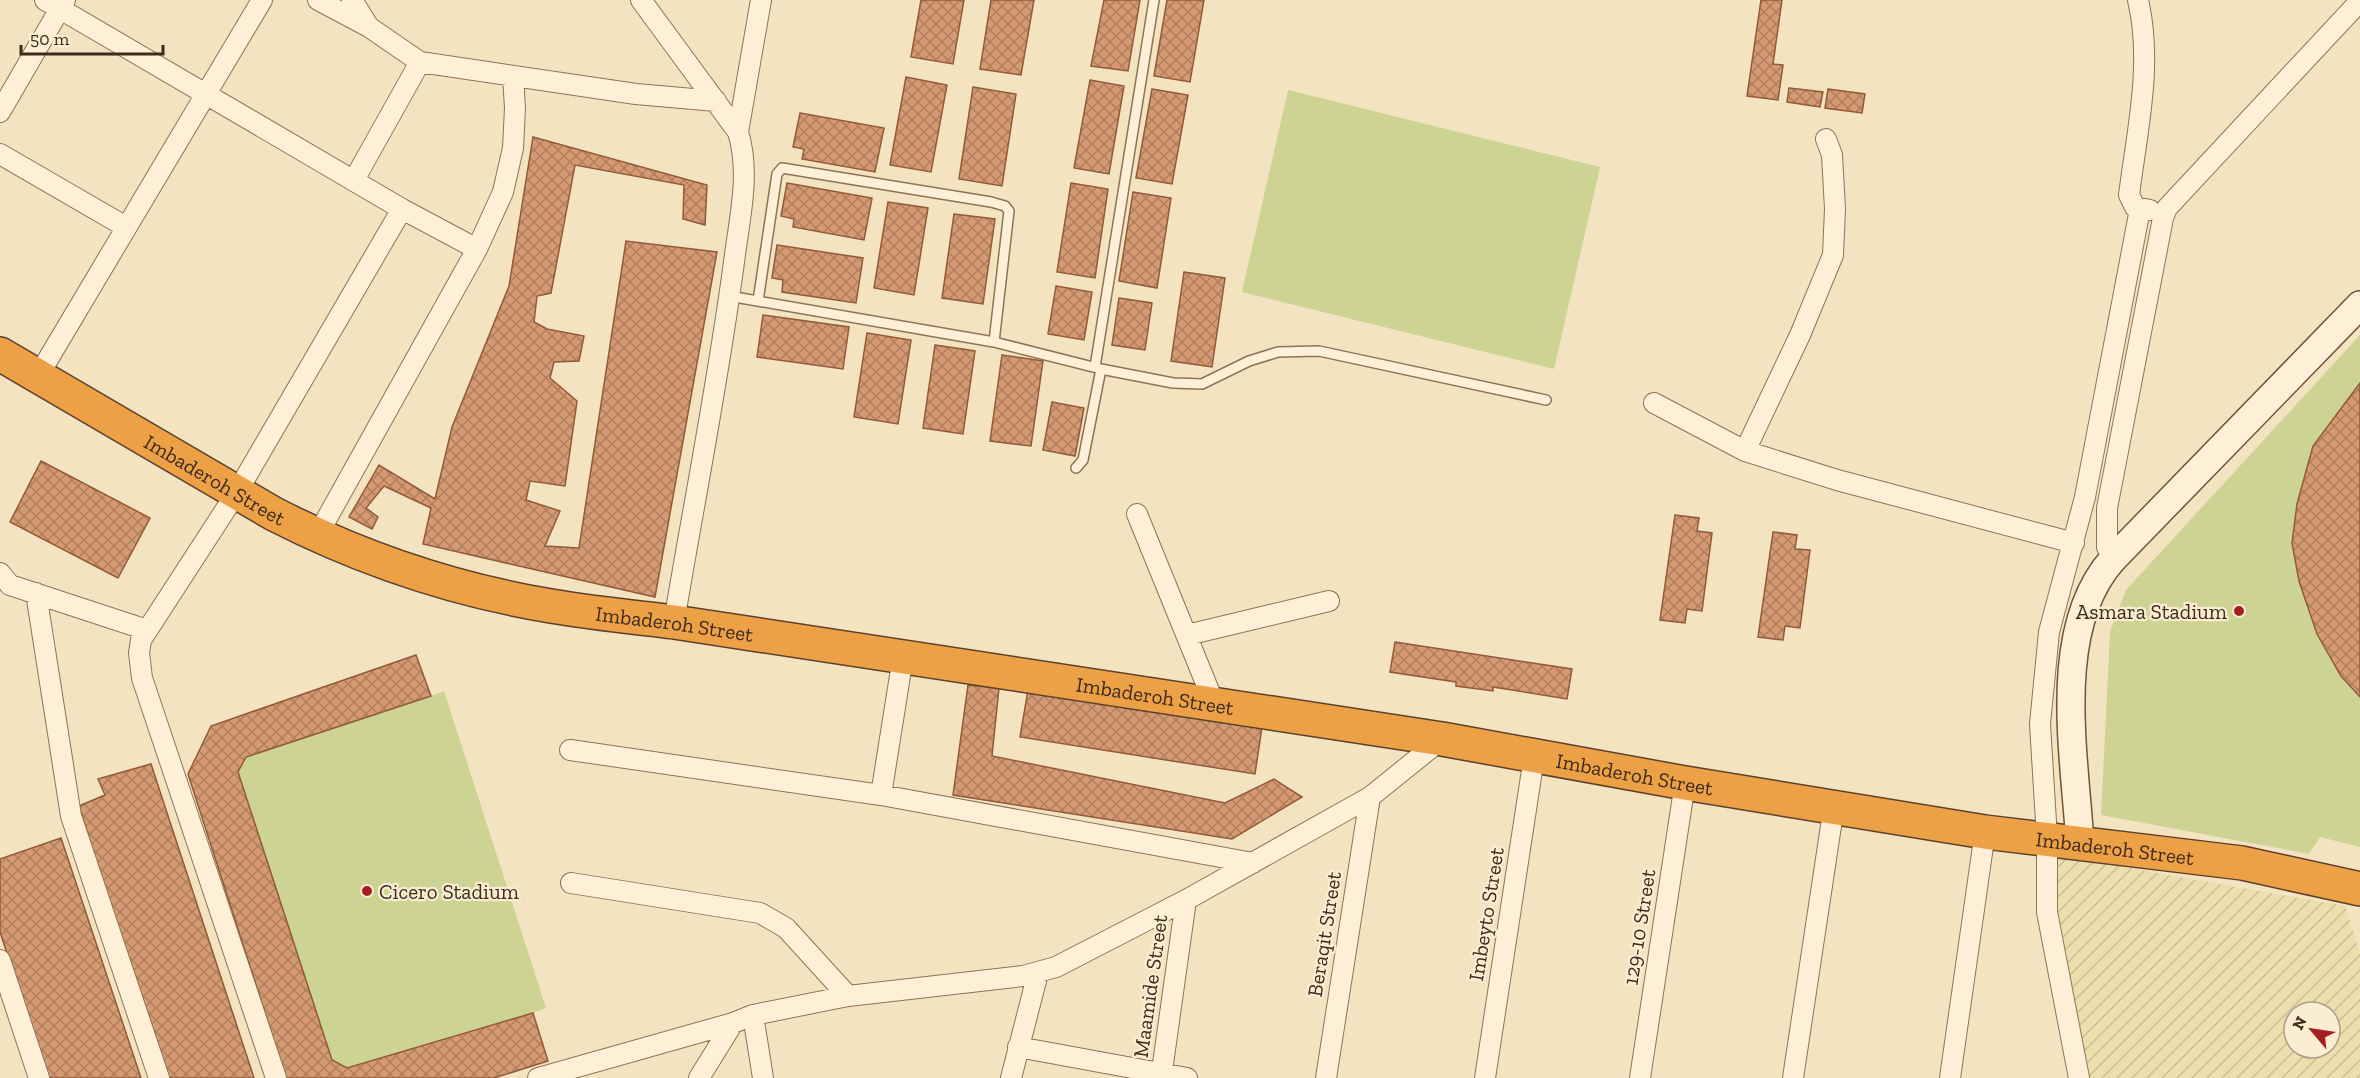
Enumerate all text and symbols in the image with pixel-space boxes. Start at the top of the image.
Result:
scale bar [21,18,164,56]
text: 50 m [30,28,70,50]
street label: Imbaderoh Street [140,429,290,530]
place label: Asmara Stadium [2076,599,2227,624]
street label: Imbaderoh Street [594,600,755,646]
marker: Asmara Stadium [2232,604,2246,618]
street label: Imbaderoh Street [1075,671,1236,720]
street label: Imbaderoh Street [1554,747,1715,800]
street label: Imbaderoh Street [2035,826,2196,870]
street label: Imbeyto Street [1463,845,1509,983]
street label: 129-10 Street [1617,867,1661,987]
street label: Beraqit Street [1302,869,1346,998]
place label: Cicero Stadium [379,879,519,904]
marker: Cicero Stadium [360,884,374,898]
street label: Maamide Street [1128,913,1172,1059]
north arrow [2282,1000,2342,1060]
text: N [2288,1013,2311,1033]

